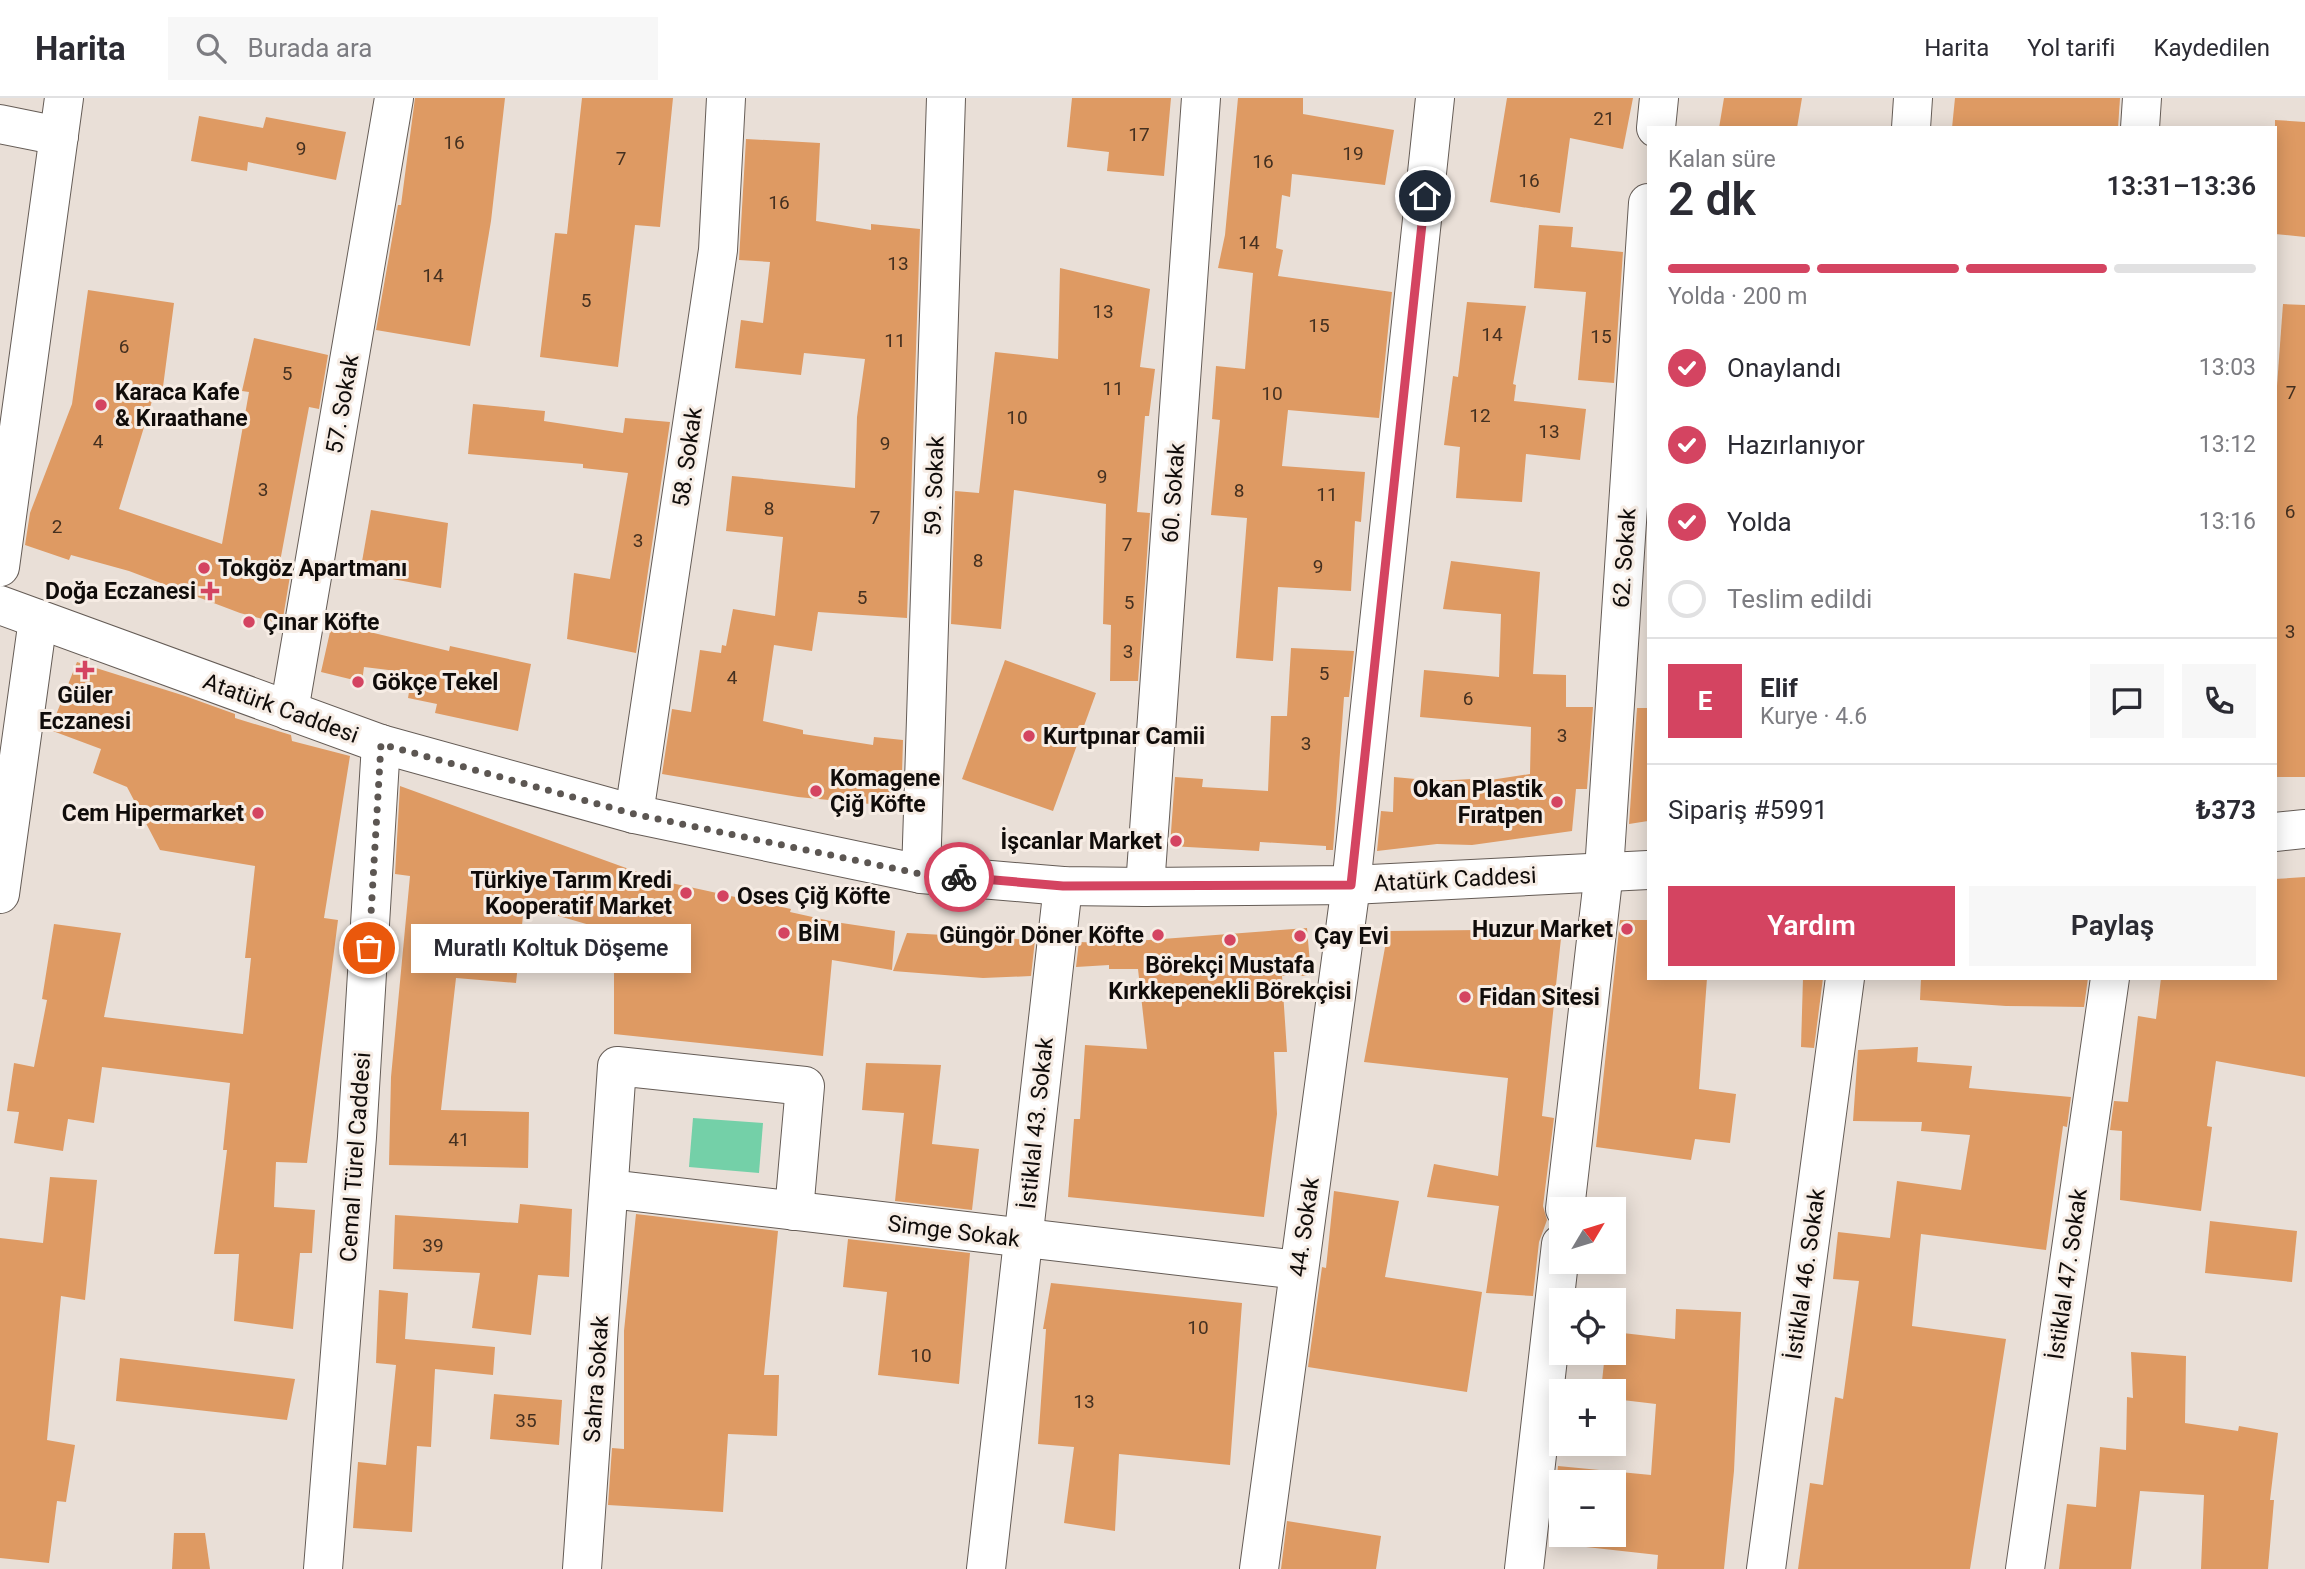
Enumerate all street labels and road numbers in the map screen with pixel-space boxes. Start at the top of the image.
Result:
street label: 57. Sokak [320,352,365,456]
street label: 58. Sokak [667,405,708,509]
street label: 59. Sokak [919,435,950,537]
street label: 60. Sokak [1157,442,1190,544]
street label: 62. Sokak [1608,507,1641,609]
street label: Atatürk Caddesi [199,668,362,749]
street label: Atatürk Caddesi [1373,862,1537,897]
street label: İstiklal 43. Sokak [1014,1036,1059,1210]
street label: Cemal Türel Caddesi [335,1051,376,1263]
street label: 44. Sokak [1284,1175,1325,1279]
street label: İstiklal 46. Sokak [1780,1186,1831,1361]
street label: İstiklal 47. Sokak [2042,1186,2093,1361]
street label: Simge Sokak [886,1210,1022,1253]
street label: Sahra Sokak [579,1314,614,1443]

